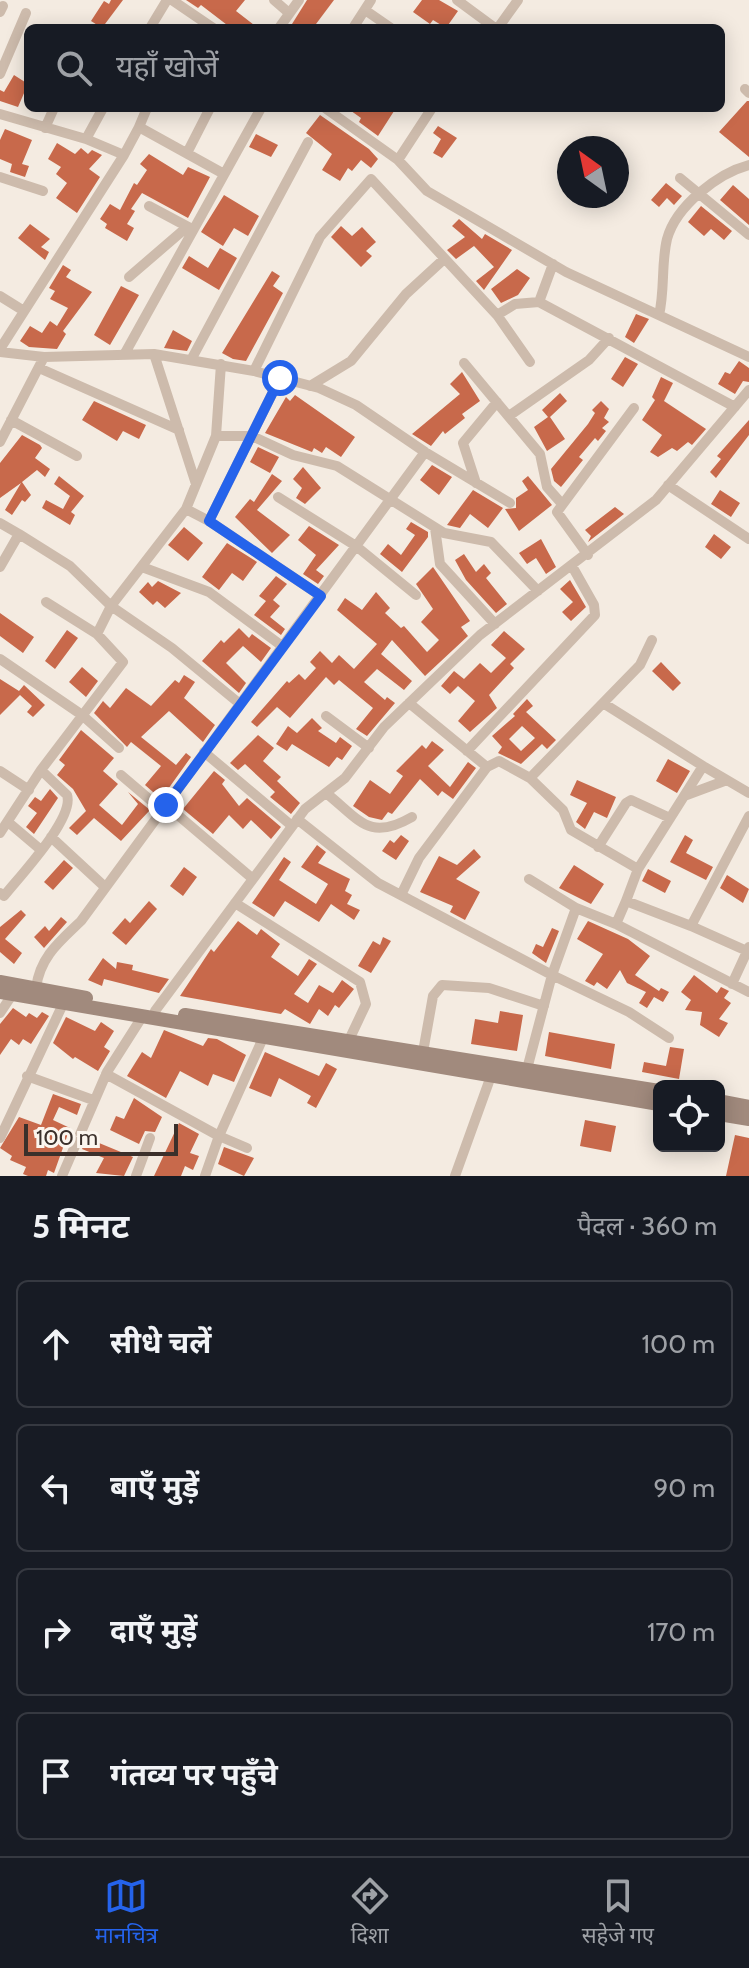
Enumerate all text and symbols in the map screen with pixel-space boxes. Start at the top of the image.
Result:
search box [24,24,725,112]
icon: search [52,46,96,90]
text: यहाँ खोजें [116,48,218,85]
north arrow [557,136,629,208]
route start [262,360,298,396]
route end [148,787,184,823]
map controls [653,1080,725,1152]
button: locate [653,1080,725,1152]
scale bar [24,1120,178,1156]
text: 100 m [36,1124,98,1151]
text: 5 मिनट [32,1205,129,1247]
text: पैदल · 360 m [577,1210,717,1242]
icon: ahead [34,1322,78,1366]
text: सीधे चलें [110,1324,211,1361]
text: 100 m [642,1328,715,1360]
icon: left [34,1466,78,1510]
text: बाएँ मुड़ें [110,1468,199,1505]
text: 90 m [653,1472,715,1504]
icon: right [34,1610,78,1654]
text: दाएँ मुड़ें [110,1612,197,1649]
text: 170 m [647,1616,715,1648]
icon: arrive [34,1754,78,1798]
text: गंतव्य पर पहुँचे [110,1756,278,1793]
tab: मानचित्र [95,1874,158,1952]
tab: दिशा [348,1874,392,1952]
tab: सहेजे गए [582,1874,654,1952]

